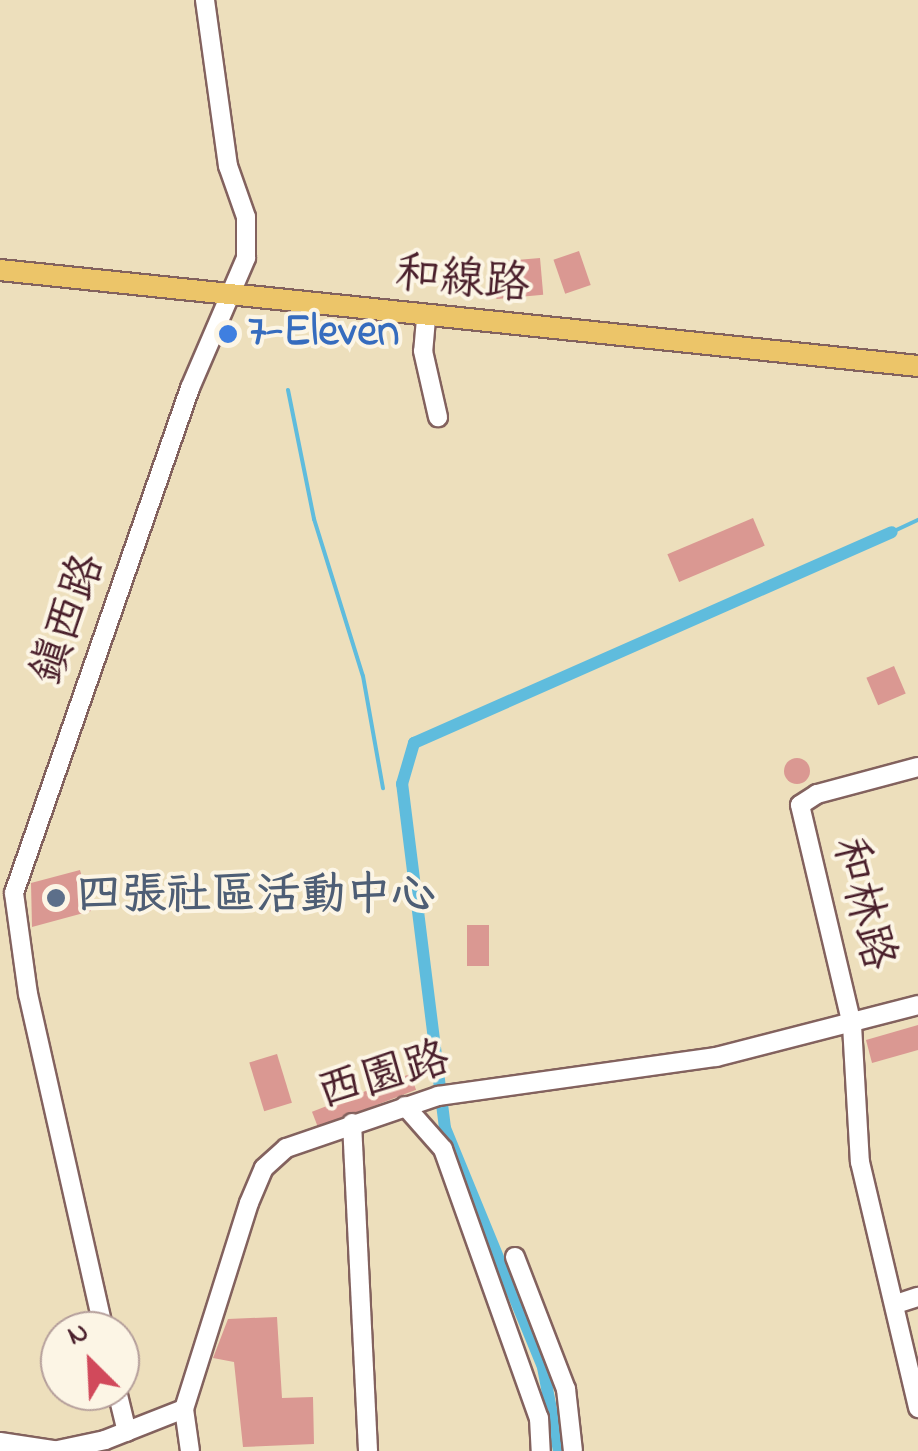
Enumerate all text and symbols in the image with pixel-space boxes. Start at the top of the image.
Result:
street label: 和線路 [392,249,532,315]
place label: 7-Eleven [248,307,399,361]
marker: 7-Eleven [217,323,239,345]
street label: 鎮西路 [22,547,118,693]
street label: 和林路 [818,832,904,976]
place label: 四張社區活動中心 [76,871,436,925]
marker: 四張社區活動中心 [45,887,67,909]
street label: 西園路 [312,1033,456,1123]
north arrow [40,1311,140,1411]
text: N [61,1312,95,1358]

